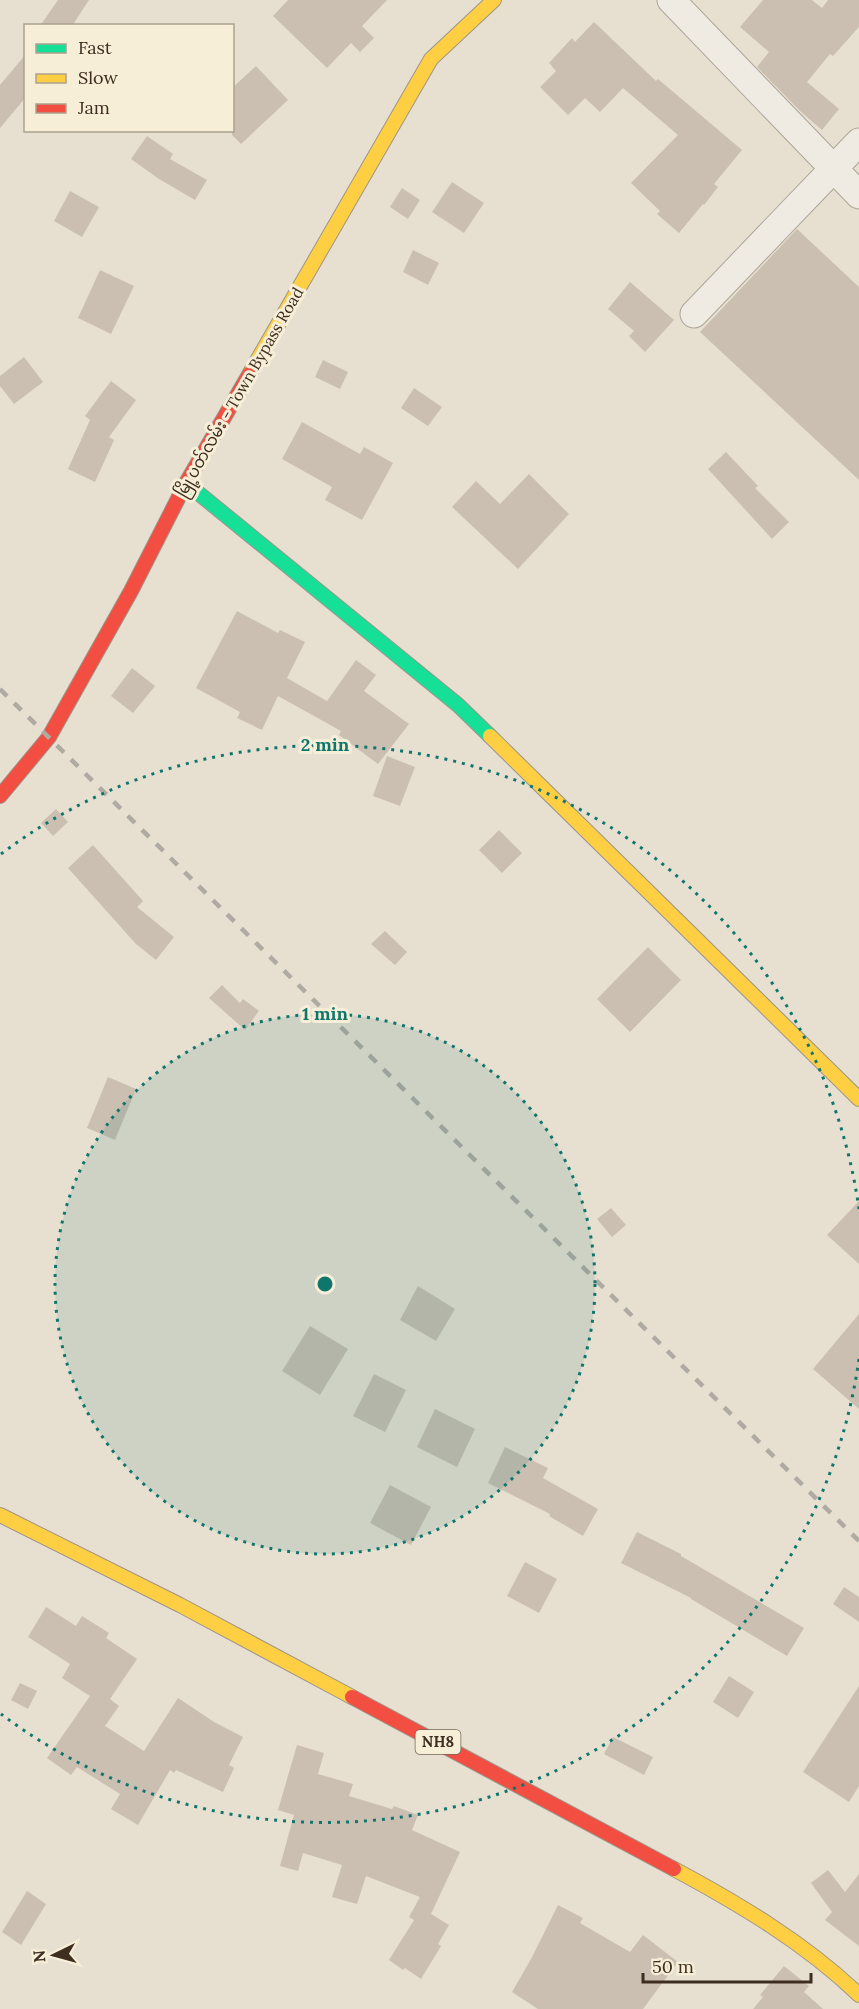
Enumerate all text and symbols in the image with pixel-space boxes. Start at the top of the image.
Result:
legend [24,24,234,132]
text: Fast [78,36,112,59]
text: Slow [78,66,118,89]
text: Jam [77,96,110,119]
street label: မြို့ပတ်လမ်း - Town Bypass Road [170,283,311,502]
text: 2 min [301,733,350,756]
text: 1 min [302,1002,348,1025]
centre of rings [315,1274,335,1294]
road number: NH8 [416,1730,460,1754]
north arrow [24,1925,84,1985]
scale bar [643,1946,811,1984]
text: N [29,1949,50,1963]
text: 50 m [652,1955,694,1978]

